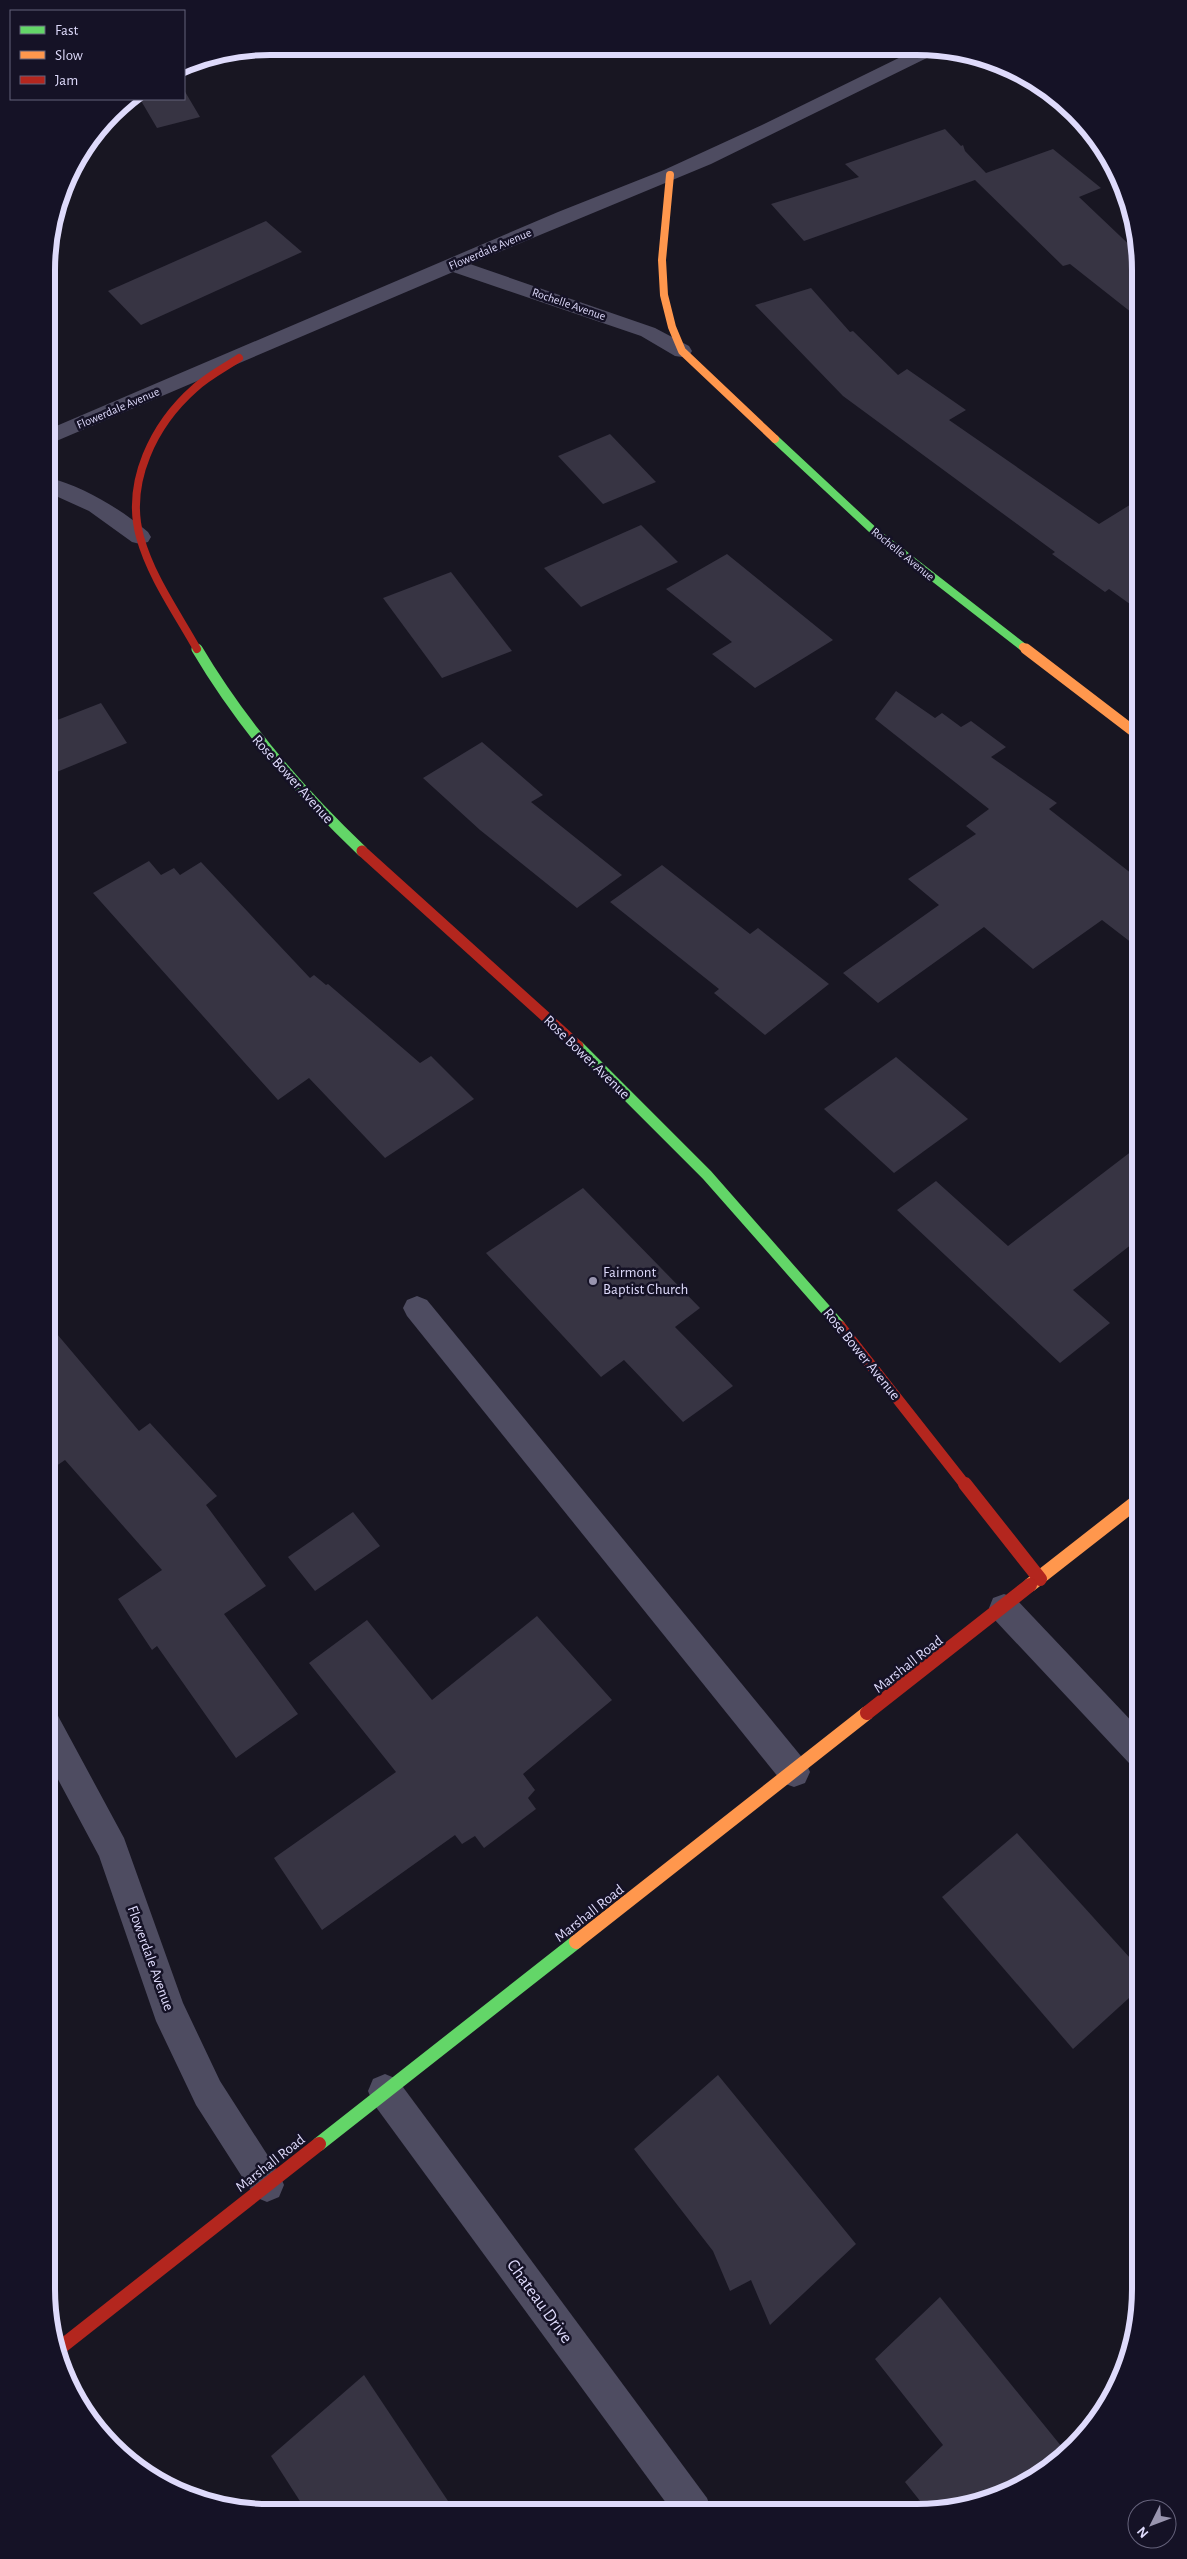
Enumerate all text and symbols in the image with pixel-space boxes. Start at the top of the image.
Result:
legend [10,10,185,100]
text: Fast [55,23,79,38]
text: Slow [55,48,83,63]
text: Jam [55,73,78,88]
street label: Flowerdale Avenue [447,226,533,272]
street label: Rochelle Avenue [531,286,607,322]
street label: Flowerdale Avenue [75,385,161,431]
street label: Rochelle Avenue [869,525,937,583]
street label: Rose Bower Avenue [249,732,336,826]
street label: Rose Bower Avenue [541,1013,633,1102]
place label: Fairmont Baptist Church [603,1265,688,1297]
marker: Fairmont Baptist Church [587,1275,599,1287]
street label: Rose Bower Avenue [820,1306,903,1403]
street label: Marshall Road [871,1633,946,1696]
street label: Marshall Road [552,1882,627,1945]
street label: Flowerdale Avenue [125,1904,177,2013]
street label: Marshall Road [233,2132,308,2195]
street label: Chateau Drive [503,2256,575,2347]
north arrow [1127,2499,1177,2549]
text: N [1135,2524,1152,2540]

